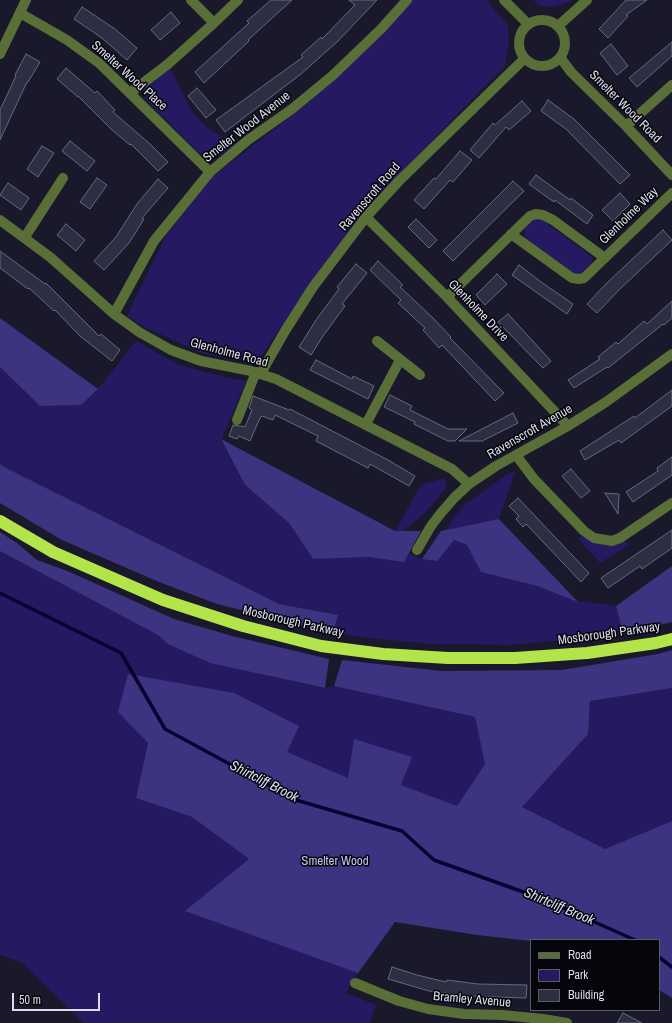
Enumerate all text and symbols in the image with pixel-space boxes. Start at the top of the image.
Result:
street label: Smelter Wood Place [88,38,170,114]
street label: Smelter Wood Road [586,68,664,146]
street label: Smelter Wood Avenue [200,88,294,166]
street label: Ravenscroft Road [336,160,404,234]
street label: Glenholme Way [596,184,662,248]
street label: Glenholme Drive [445,277,511,345]
street label: Glenholme Road [188,335,270,371]
street label: Ravenscroft Avenue [485,401,575,463]
street label: Mosborough Parkway [241,603,345,641]
street label: Mosborough Parkway [557,619,661,649]
water label: Shirtcliff Brook [227,757,301,807]
park label: Smelter Wood [301,854,369,870]
water label: Shirtcliff Brook [521,885,597,929]
legend [530,939,660,1011]
text: Road [568,947,592,963]
text: Park [568,967,588,983]
scale bar [14,985,102,1011]
text: Building [568,987,604,1003]
street label: Bramley Avenue [432,989,512,1011]
text: 50 m [19,992,41,1008]

